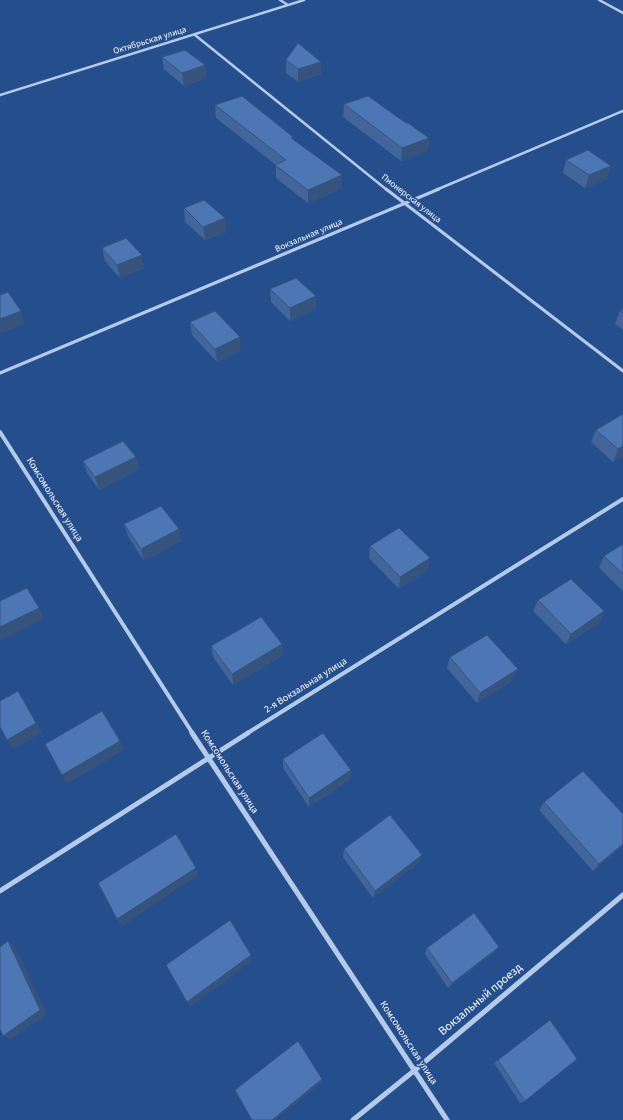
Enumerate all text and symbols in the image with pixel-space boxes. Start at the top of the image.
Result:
street label: Октябрьская улица [112,25,188,57]
street label: Пионерская улица [379,172,443,226]
street label: Вокзальная улица [274,217,344,255]
street label: Комсомольская улица [23,456,85,544]
street label: 2-я Вокзальная улица [262,656,350,716]
street label: Комсомольская улица [198,728,260,816]
street label: Вокзальный проезд [436,961,526,1039]
street label: Комсомольская улица [377,999,439,1087]

